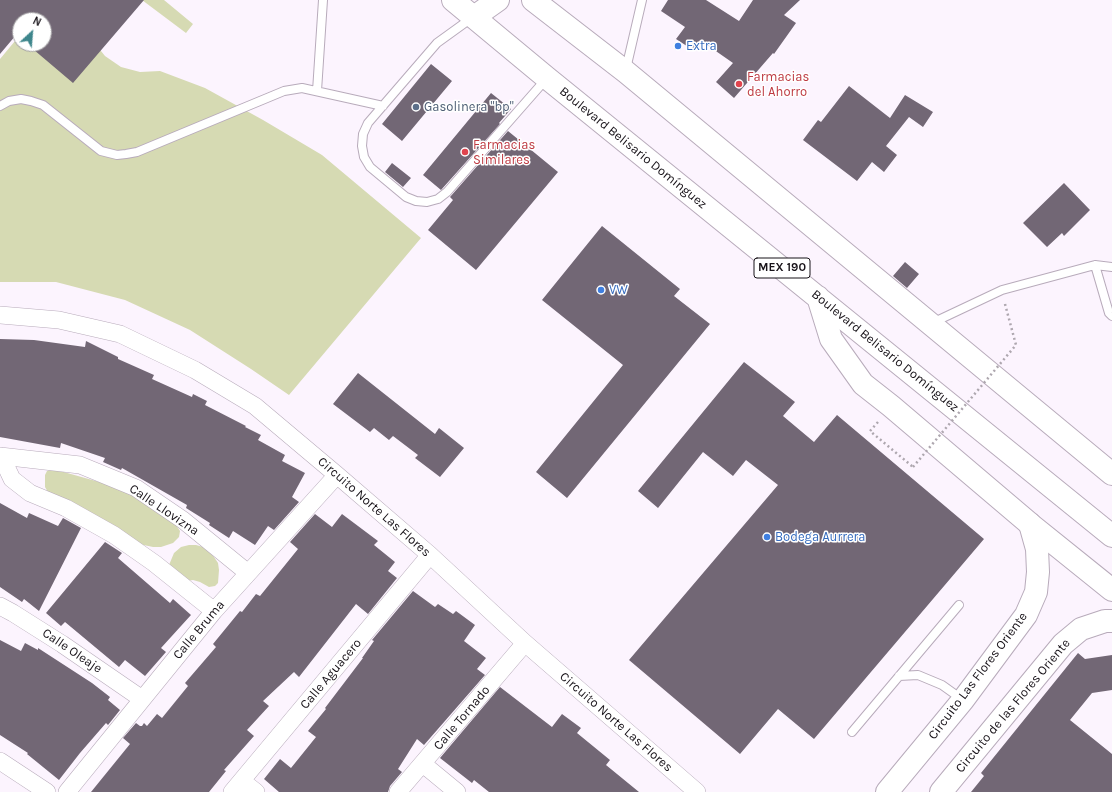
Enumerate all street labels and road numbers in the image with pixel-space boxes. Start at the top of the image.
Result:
street label: Boulevard Belisario Domínguez [556,84,710,212]
road number: MEX 190 [754,258,810,278]
street label: Boulevard Belisario Domínguez [808,287,962,415]
street label: Circuito Norte Las Flores [314,454,434,560]
street label: Calle Llovizna [126,481,202,539]
street label: Calle Bruma [170,597,228,663]
street label: Circuito Las Flores Oriente [925,609,1031,743]
street label: Calle Oleaje [39,625,105,677]
street label: Calle Aguacero [297,636,365,712]
street label: Circuito de las Flores Oriente [952,636,1074,776]
street label: Circuito Norte Las Flores [556,669,676,775]
street label: Calle Tornado [431,683,493,753]

